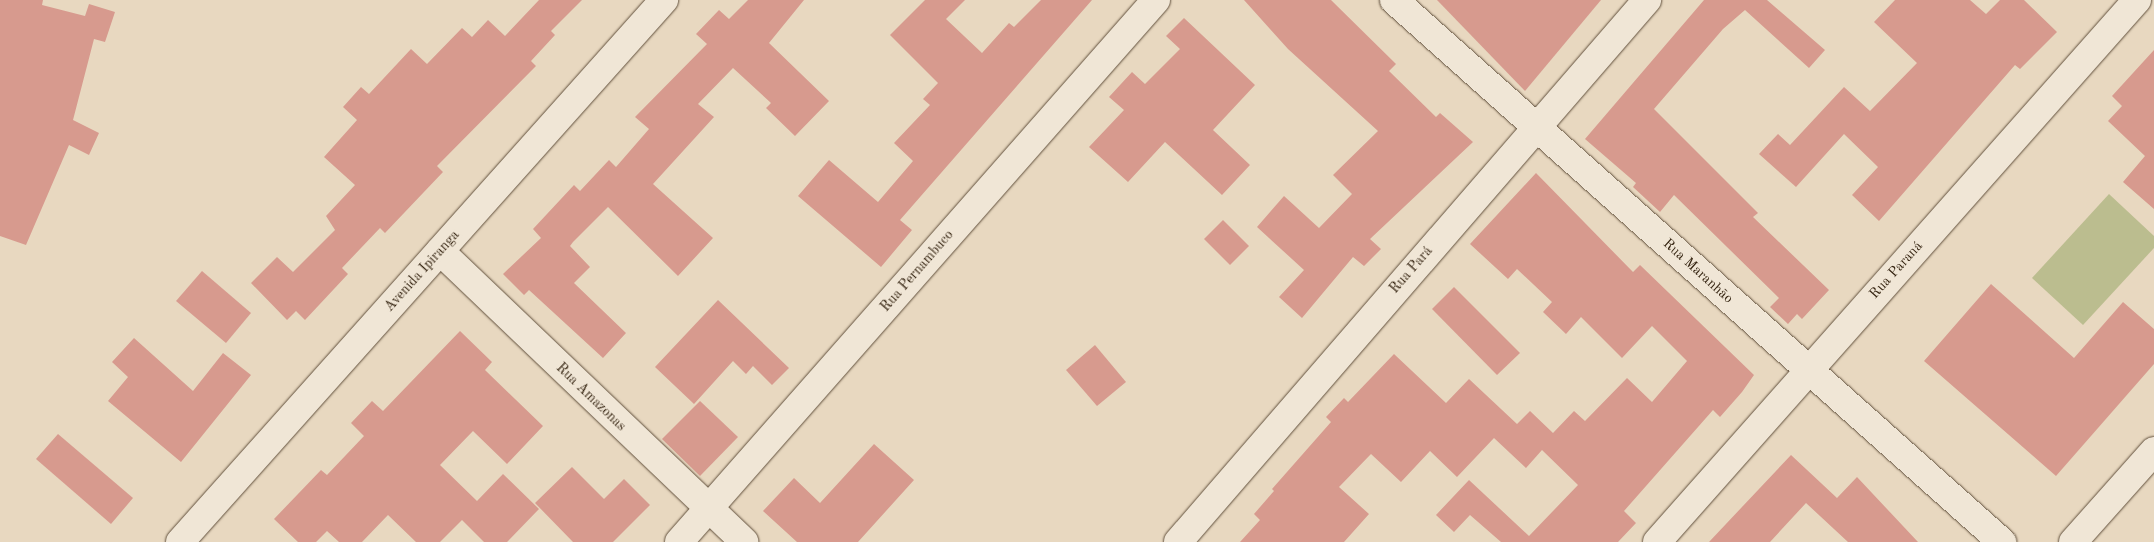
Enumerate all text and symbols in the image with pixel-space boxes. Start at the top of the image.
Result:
street label: Avenida Ipiranga [381,227,463,315]
street label: Rua Pernambuco [877,227,957,315]
street label: Rua Maranhão [1659,235,1737,307]
street label: Rua Paraná [1866,238,1926,302]
street label: Rua Pará [1386,243,1436,297]
street label: Rua Amazonas [553,359,629,435]

